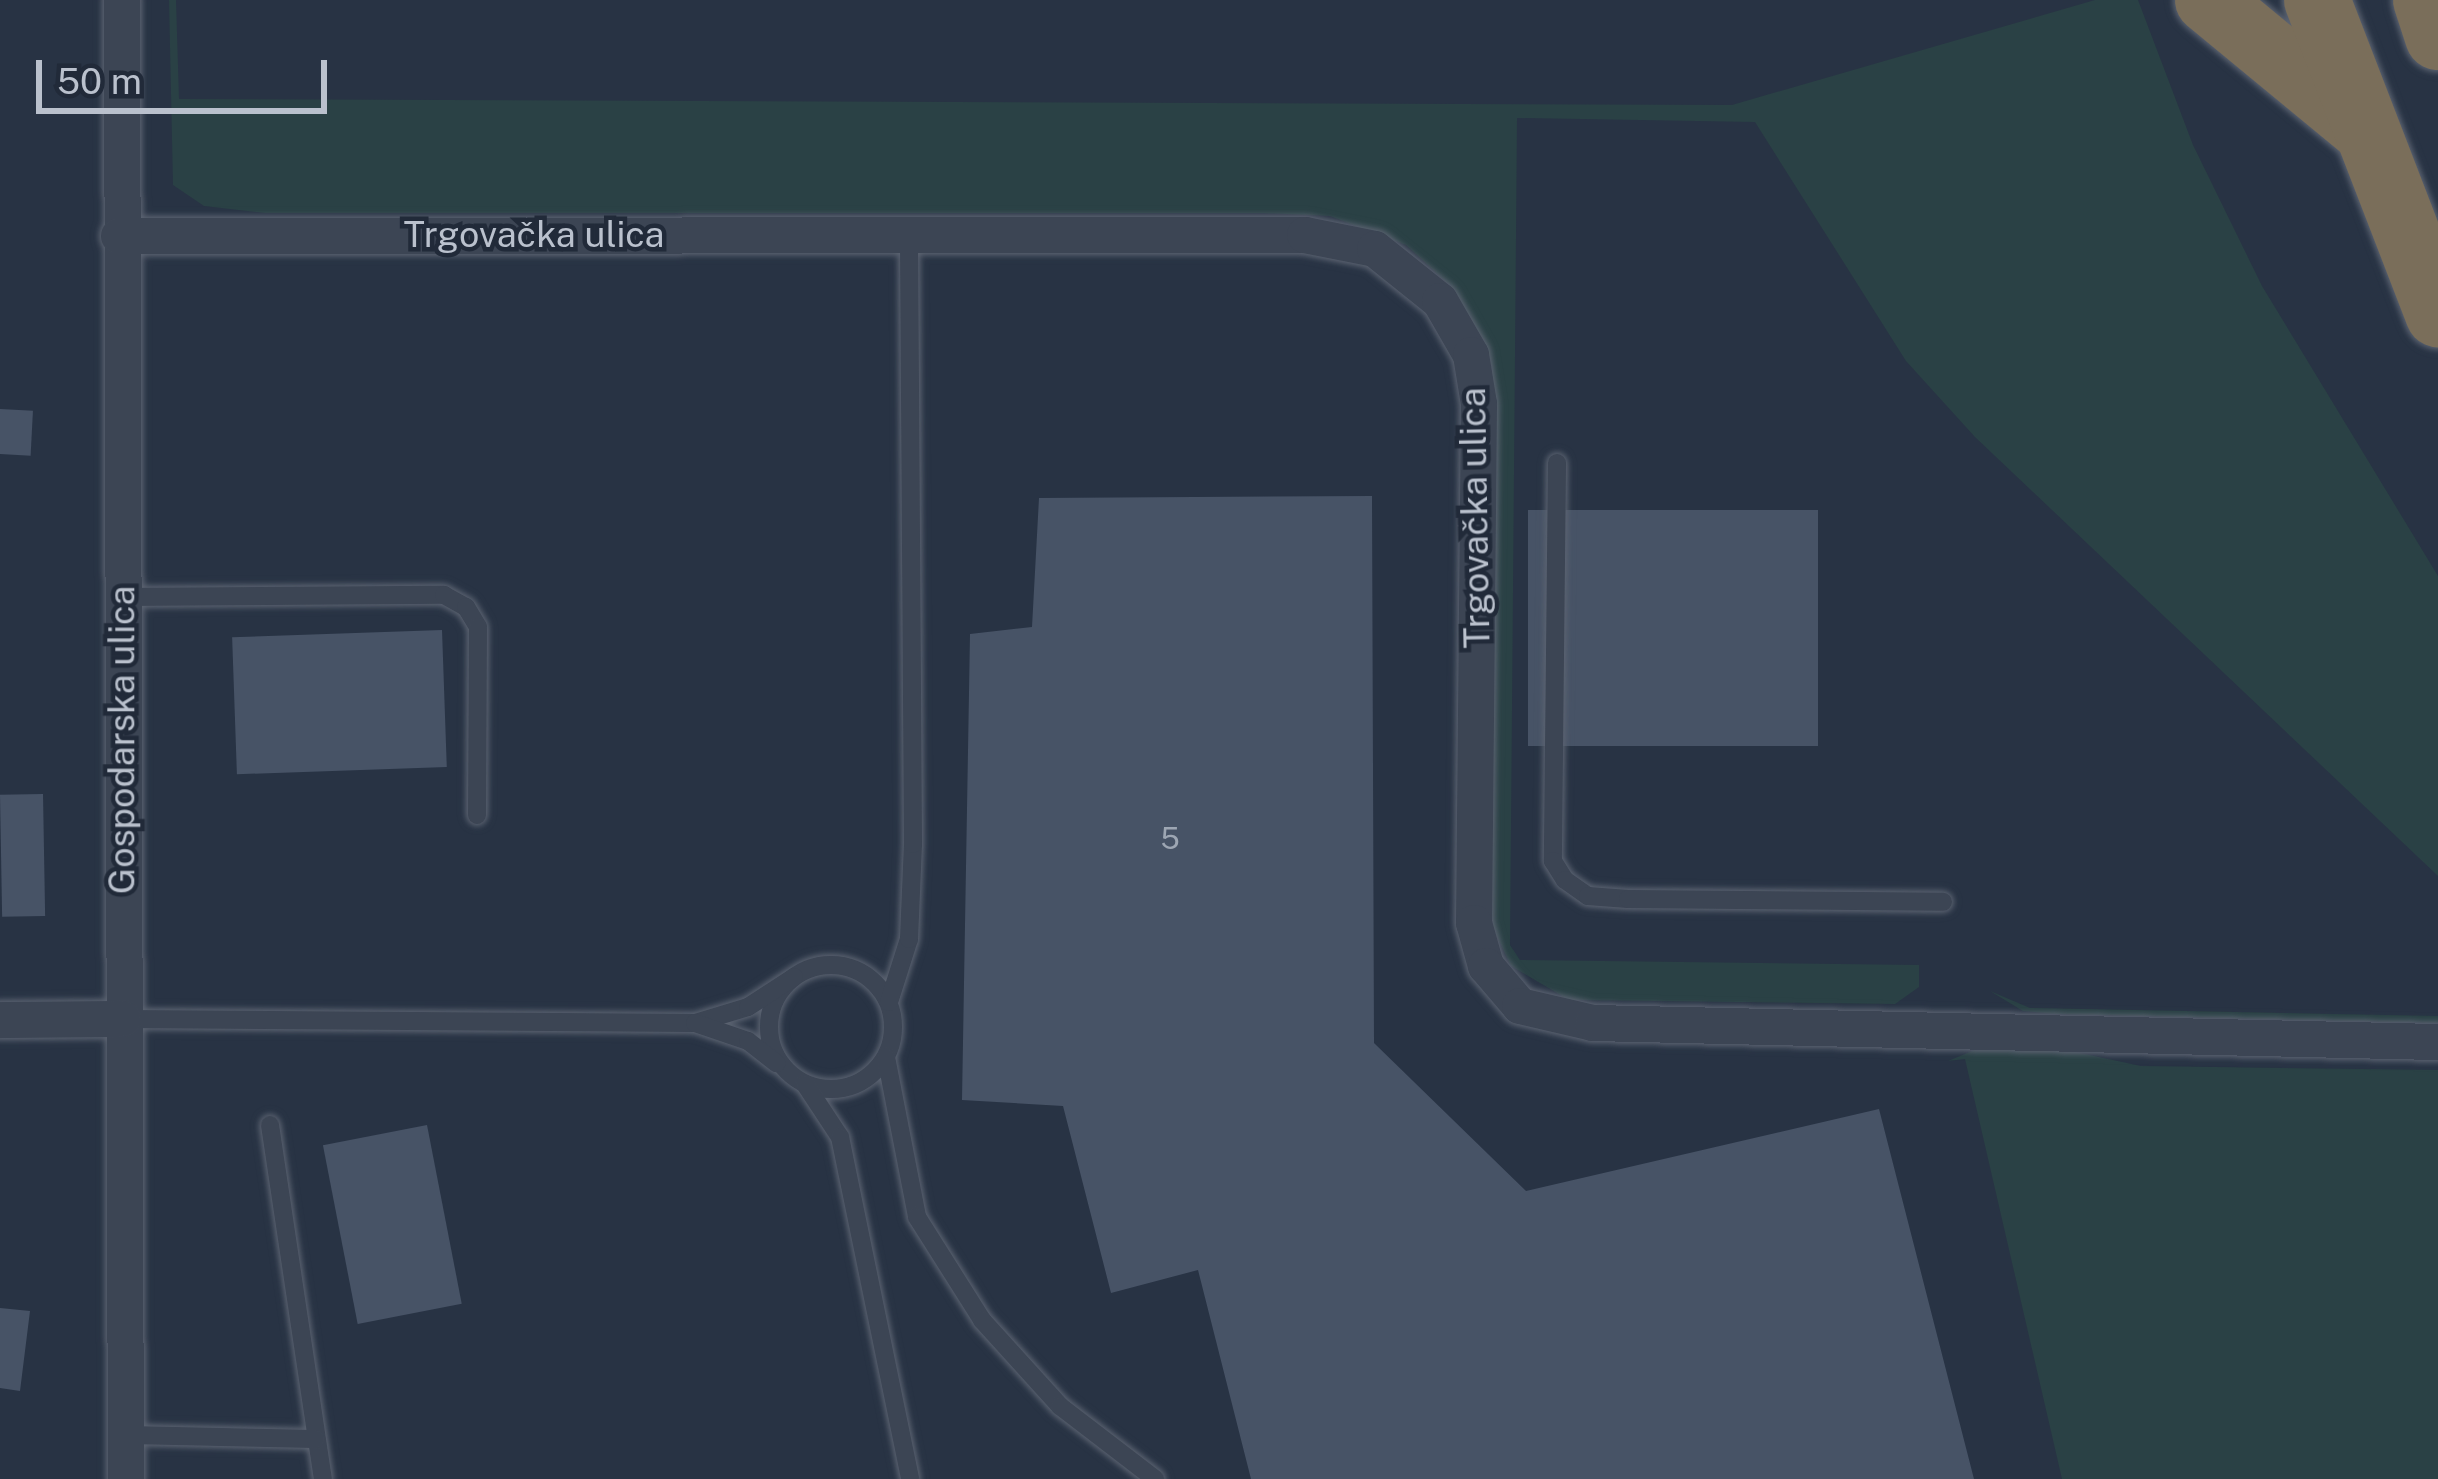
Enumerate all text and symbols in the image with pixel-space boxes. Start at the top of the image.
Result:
scale bar [42,36,333,110]
text: 50 m [57,60,142,102]
street label: Trgovačka ulica [403,213,665,257]
street label: Trgovačka ulica [1451,387,1499,649]
street label: Gospodarska ulica [100,586,144,894]
house number: 5 [1160,820,1180,856]

